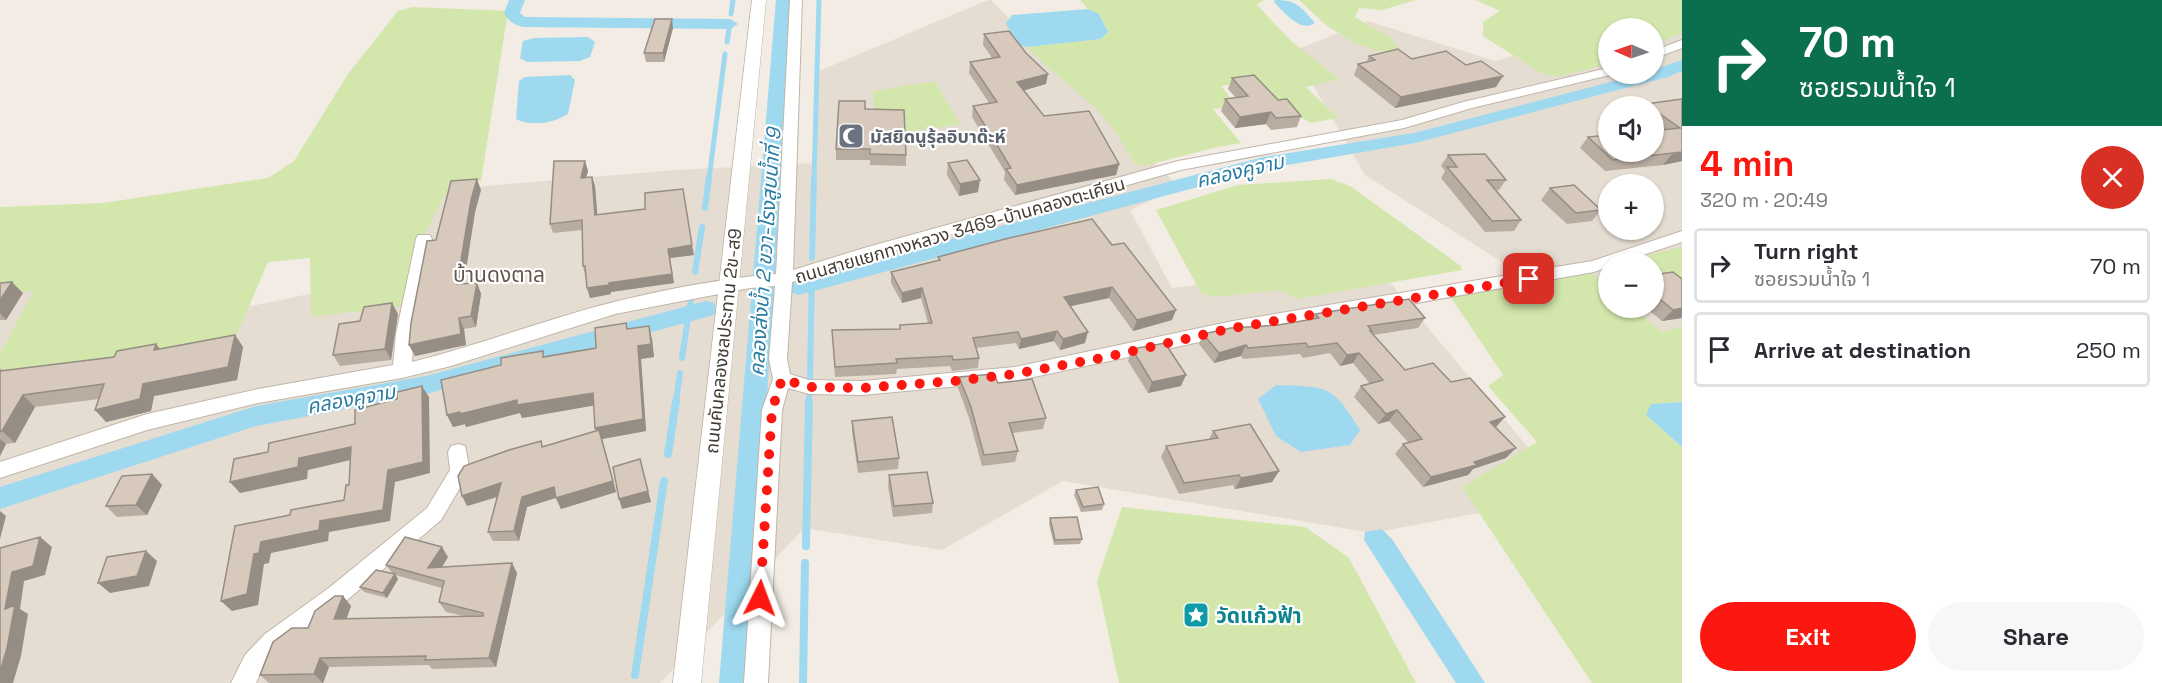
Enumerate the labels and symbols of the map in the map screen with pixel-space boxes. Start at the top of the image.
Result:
north arrow [1598,18,1664,84]
mosque icon: มัสยิดนูรุ้ลอิบาด๊ะห์ [836,121,866,151]
water label: คลองส่งน้ำ 2 ขวา-โรงสูบน้ำที่ 9 [742,125,787,377]
place label: มัสยิดนูรุ้ลอิบาด๊ะห์ [870,125,1006,148]
water label: คลองคูจาม [1194,148,1288,194]
street label: ถนนสายแยกทางหลวง 3469-บ้านคลองตะเคียน [792,172,1128,288]
street label: ถนนคันคลองชลประทาน 2ข-ส9 [700,227,746,455]
pin [1503,253,1554,304]
district label: บ้านดงตาล [453,261,545,288]
water label: คลองคูจาม [305,378,399,420]
position arrow [728,566,792,630]
place icon: วัดแก้วฟ้า [1181,600,1211,630]
place label: วัดแก้วฟ้า [1216,602,1302,629]

